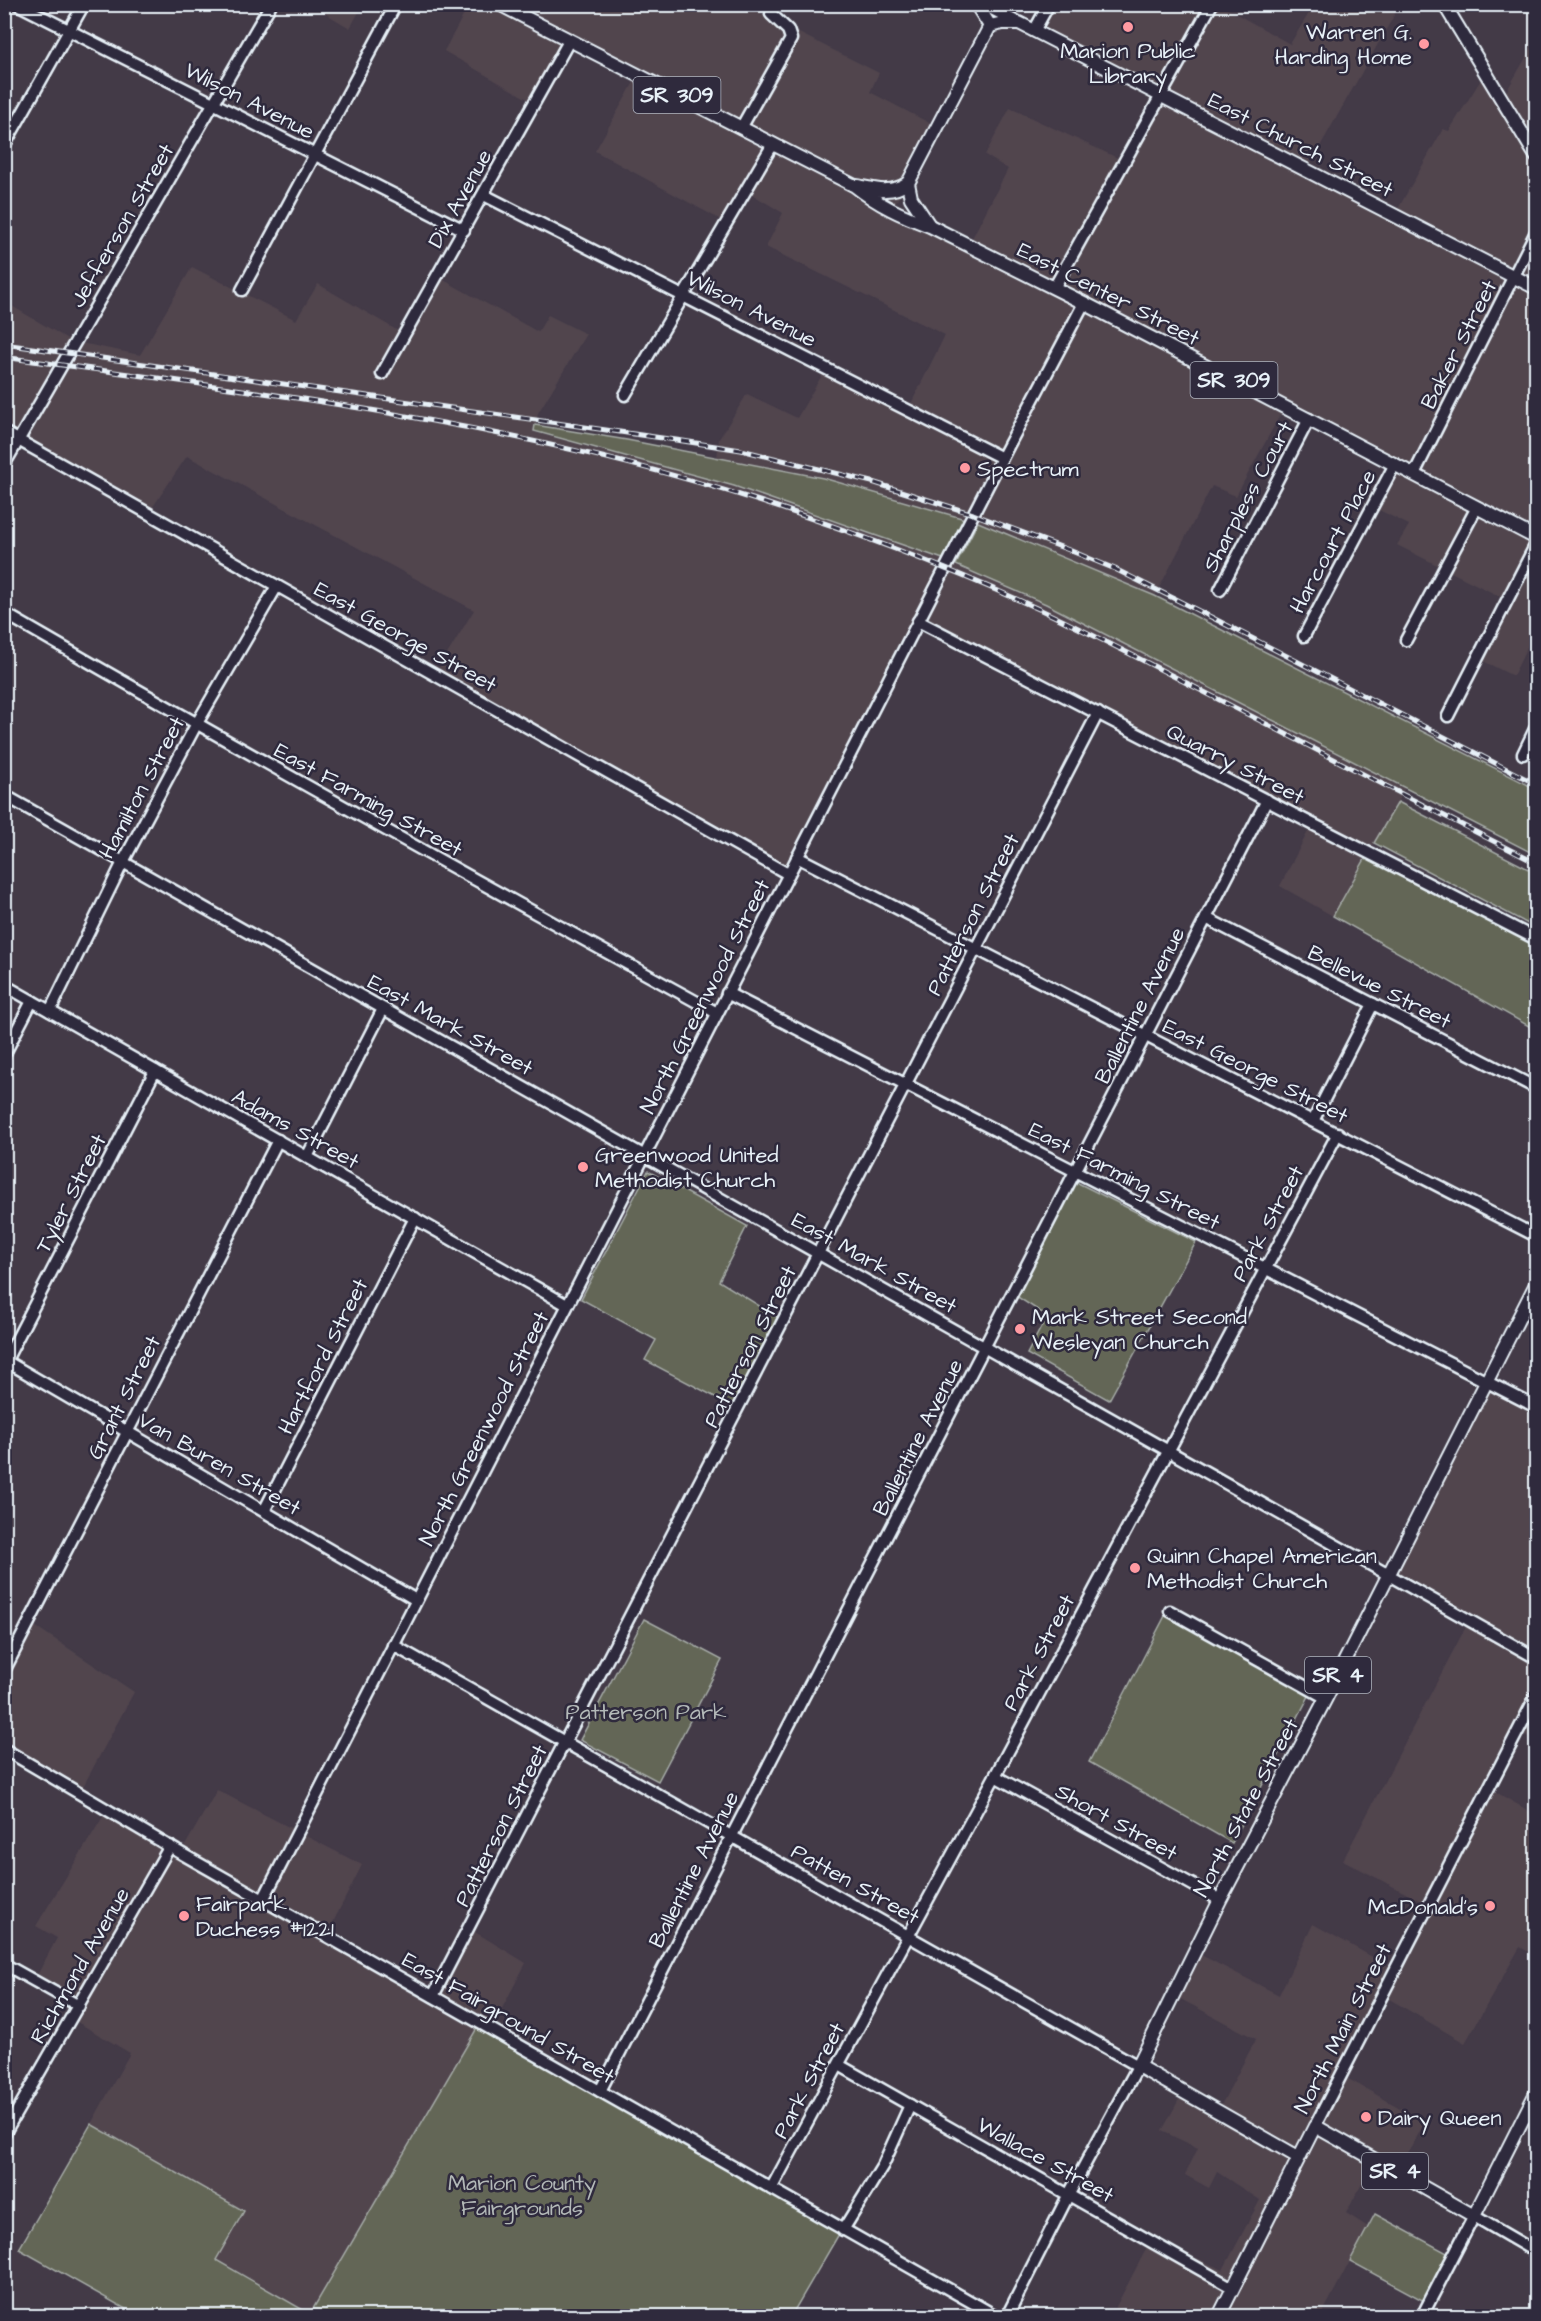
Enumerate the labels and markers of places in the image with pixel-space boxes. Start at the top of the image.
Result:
place label: Warren G. Harding Home [1275,17,1412,74]
marker: Marion Public Library [1121,20,1135,34]
place label: Marion Public Library [1060,36,1196,93]
marker: Warren G. Harding Home [1417,37,1431,51]
place label: Spectrum [977,454,1079,485]
marker: Spectrum [958,461,972,475]
place label: Greenwood United Methodist Church [595,1140,779,1196]
marker: Greenwood United Methodist Church [576,1160,590,1174]
place label: Mark Street Second Wesleyan Church [1032,1302,1247,1359]
marker: Mark Street Second Wesleyan Church [1013,1322,1027,1336]
place label: Quinn Chapel American Methodist Church [1147,1541,1377,1597]
marker: Quinn Chapel American Methodist Church [1128,1561,1142,1575]
place label: Fairpark Duchess #1221 [196,1889,334,1945]
place label: McDonald's [1368,1892,1478,1923]
marker: McDonald's [1483,1899,1497,1913]
marker: Fairpark Duchess #1221 [177,1909,191,1923]
place label: Dairy Queen [1378,2103,1501,2135]
marker: Dairy Queen [1359,2110,1373,2124]

